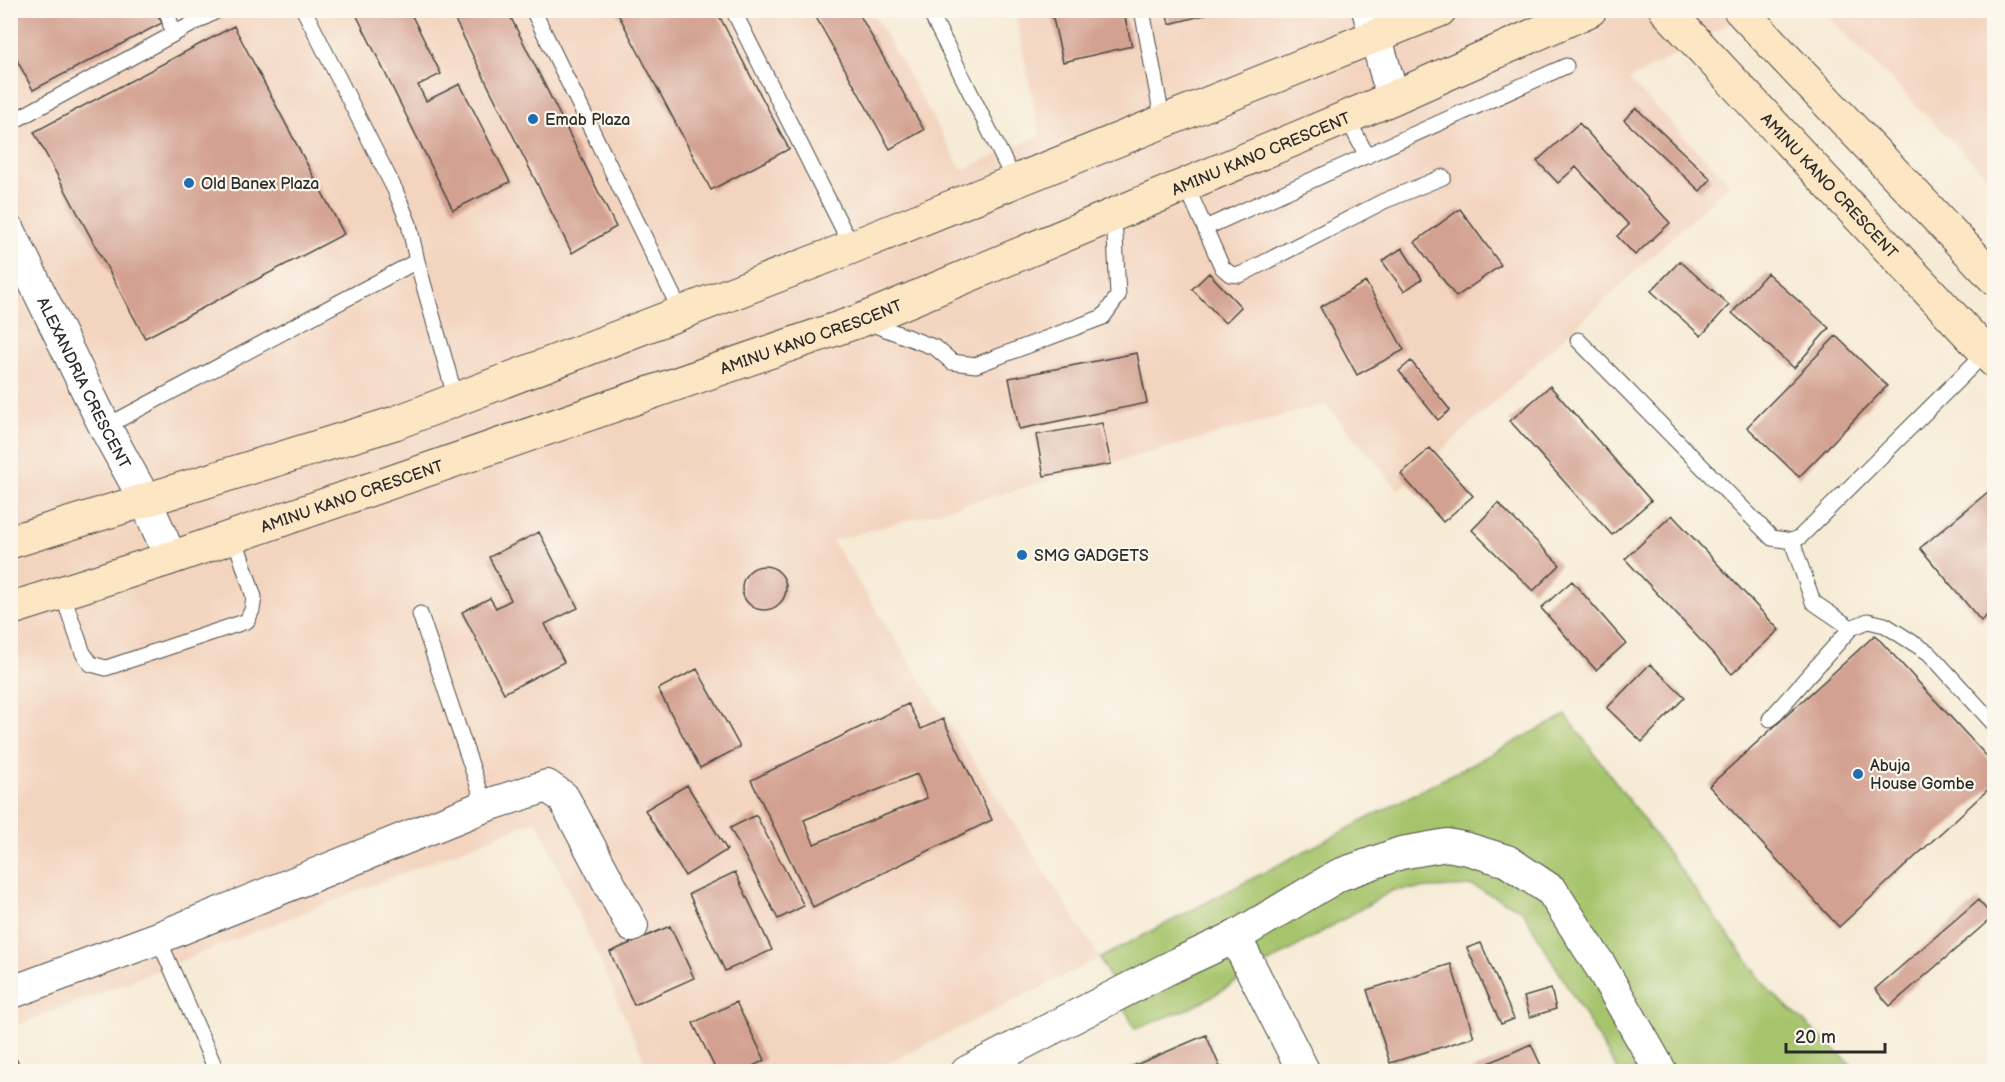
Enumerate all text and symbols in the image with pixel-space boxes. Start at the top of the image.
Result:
street label: AMINU KANO CRESCENT [1169,109,1354,200]
street label: AMINU KANO CRESCENT [1756,110,1901,263]
place label: Emab Plaza [545,111,630,130]
marker: Emab Plaza [526,112,540,126]
place label: Old Banex Plaza [201,175,319,194]
marker: Old Banex Plaza [182,176,196,190]
street label: ALEXANDRIA CRESCENT [32,294,134,473]
street label: AMINU KANO CRESCENT [718,296,906,379]
street label: AMINU KANO CRESCENT [258,457,446,537]
place label: SMG GADGETS [1034,547,1149,566]
marker: SMG GADGETS [1015,548,1029,562]
place label: Abuja House Gombe [1870,757,1975,794]
marker: Abuja House Gombe [1851,767,1865,781]
scale bar [1786,1016,1885,1054]
text: 20 m [1795,1027,1836,1048]

